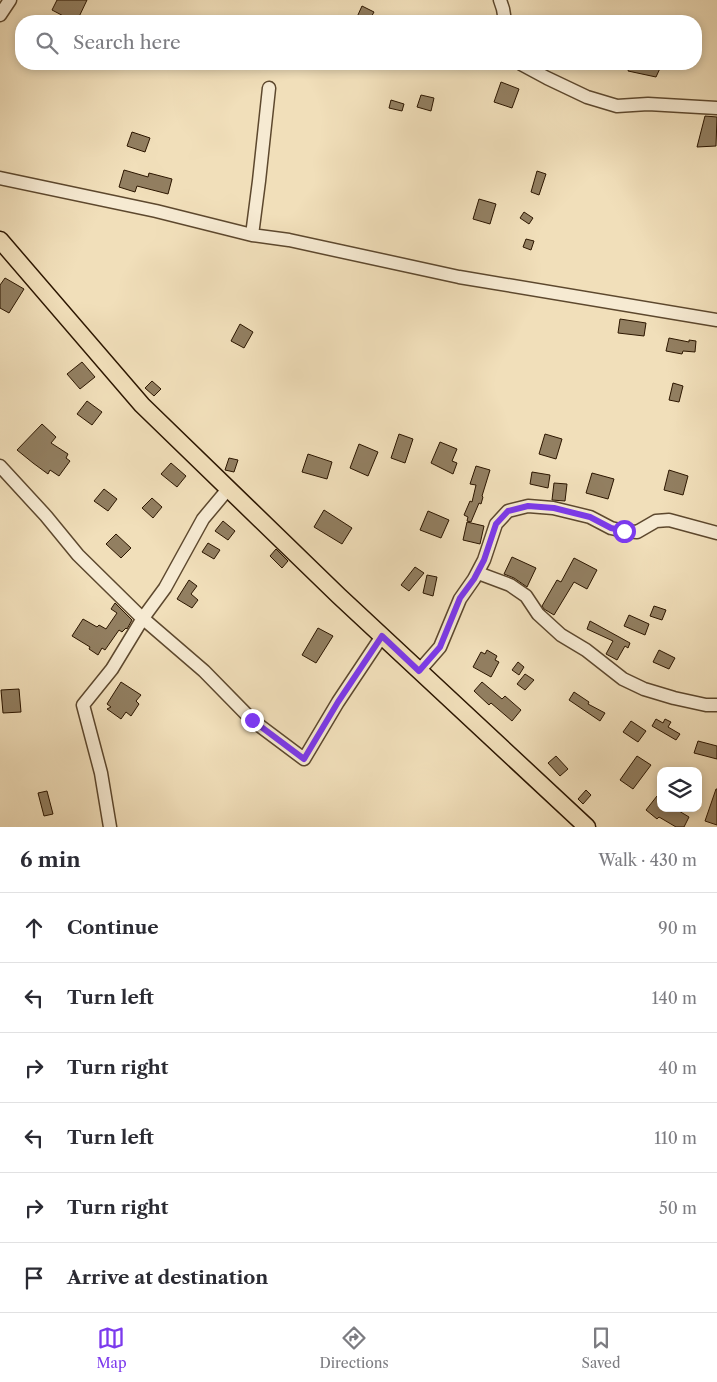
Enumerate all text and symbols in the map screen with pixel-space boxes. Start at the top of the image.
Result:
search box [15,15,702,70]
icon: search [33,29,61,57]
text: Search here [73,31,181,54]
route start [613,520,636,543]
route end [241,709,264,732]
map controls [657,767,702,812]
button: layers [657,767,702,812]
text: 6 min [20,847,81,872]
text: Walk · 430 m [598,850,697,870]
icon: ahead [20,914,48,942]
text: Continue [67,916,159,939]
text: 90 m [658,918,697,938]
icon: left [20,984,48,1012]
text: Turn left [67,986,154,1009]
text: 140 m [652,988,697,1008]
icon: right [20,1054,48,1082]
text: Turn right [67,1056,168,1079]
text: 40 m [658,1058,697,1078]
icon: left [20,1124,48,1152]
text: Turn left [67,1126,154,1149]
text: 110 m [654,1128,697,1148]
icon: right [20,1194,48,1222]
text: Turn right [67,1196,168,1219]
text: 50 m [659,1198,697,1218]
icon: arrive [20,1264,48,1292]
text: Arrive at destination [67,1266,268,1289]
tab: Map [96,1324,127,1372]
tab: Directions [319,1324,389,1372]
tab: Saved [582,1324,620,1372]

